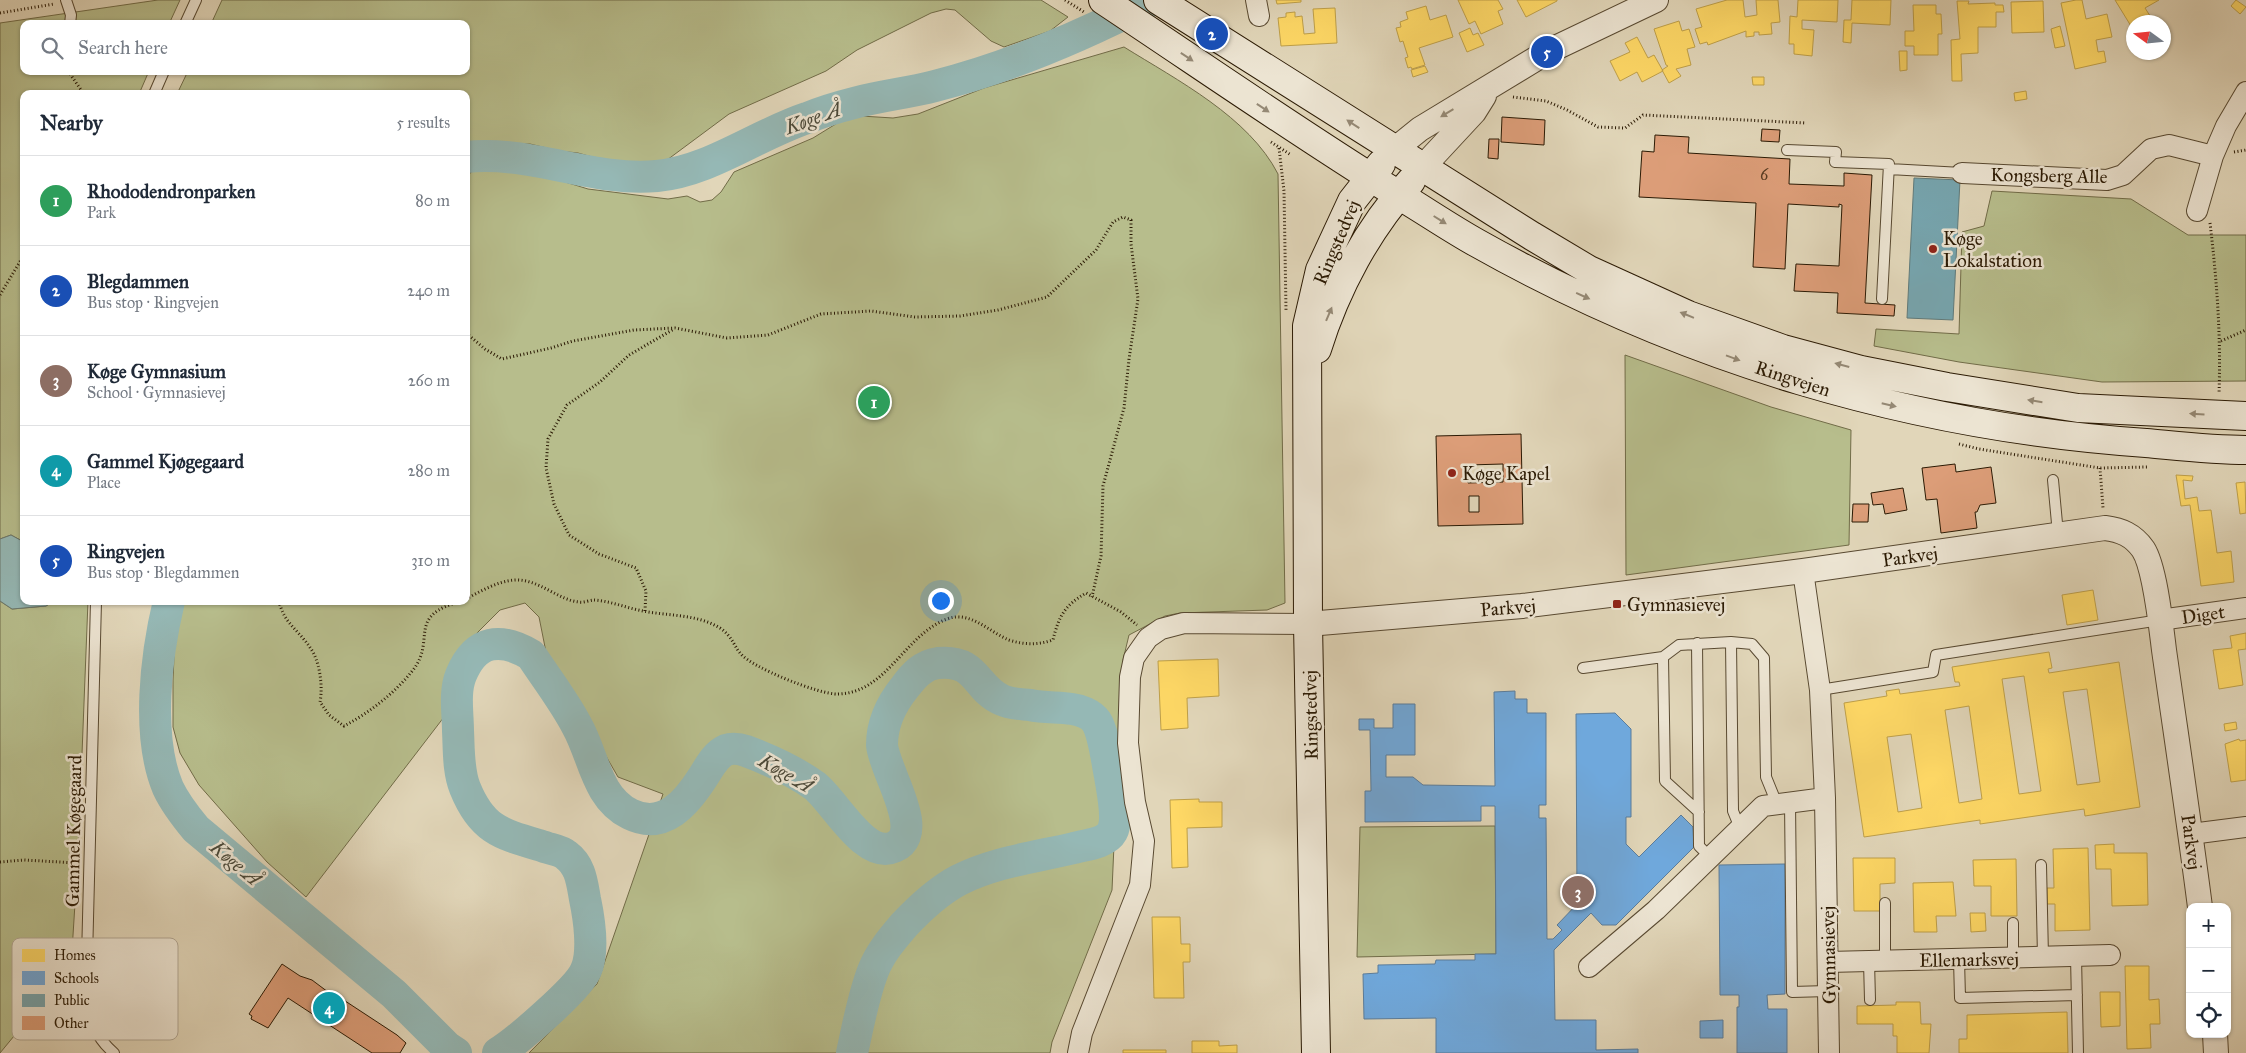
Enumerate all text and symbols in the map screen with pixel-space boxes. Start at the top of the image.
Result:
pin: 2 [1196,15,1228,53]
north arrow [2126,15,2171,60]
search box [20,20,470,75]
pin: 5 [1531,33,1563,71]
icon: search [38,34,66,62]
text: Search here [78,36,168,59]
one-way arrow [1181,52,1194,61]
water label: Køge Å [780,94,846,140]
one-way arrow [1256,103,1270,113]
one-way arrow [1440,108,1453,117]
text: Nearby [40,110,103,136]
text: 5 results [396,113,450,132]
one-way arrow [1346,119,1360,128]
street label: Kongsberg Alle [1990,163,2108,189]
house number: 6 [1760,165,1769,184]
text: Rhododendronparken [87,180,256,203]
text: 1 [53,191,59,210]
text: 80 m [415,191,450,210]
street label: Ringstedvej [1308,196,1366,289]
text: Park [87,203,116,222]
one-way arrow [1433,216,1446,225]
place label: Køge Lokalstation [1943,227,2042,272]
marker: Køge Lokalstation [1927,243,1939,255]
text: Blegdammen [87,270,189,293]
text: 2 [52,281,60,300]
text: 240 m [407,281,450,300]
text: Bus stop · Ringvejen [87,293,219,312]
one-way arrow [1576,293,1590,301]
one-way arrow [1326,307,1334,321]
one-way arrow [1680,310,1694,318]
one-way arrow [1726,355,1741,363]
street label: Ringvejen [1752,356,1833,402]
text: Køge Gymnasium [87,360,226,383]
one-way arrow [1834,360,1849,368]
text: 3 [53,371,59,390]
text: 260 m [408,371,450,390]
text: School · Gymnasievej [87,383,226,402]
pin: 1 [858,383,890,421]
one-way arrow [2027,397,2043,405]
one-way arrow [1881,401,1896,409]
one-way arrow [2189,409,2205,417]
text: Gammel Kjøgegaard [87,450,244,473]
text: 4 [52,461,60,480]
text: 280 m [407,461,450,480]
place label: Køge Kapel [1462,462,1551,486]
marker: Køge Kapel [1446,467,1458,479]
text: Place [87,473,121,492]
text: Ringvejen [87,540,165,563]
street label: Parkvej [1881,541,1939,572]
text: 5 [52,551,60,570]
text: 310 m [411,551,450,570]
text: Bus stop · Blegdammen [87,563,239,582]
your location [928,588,954,614]
place label: Gymnasievej [1627,593,1725,616]
street label: Parkvej [1479,594,1537,621]
marker: Gymnasievej [1611,598,1623,610]
street label: Diget [2180,600,2227,630]
street label: Ringstedvej [1298,670,1324,760]
water label: Køge Å [754,746,820,799]
street label: Gammel Køgegaard [61,754,87,907]
street label: Parkvej [2176,813,2207,871]
water label: Køge Å [205,833,269,892]
pin: 3 [1562,873,1594,911]
map controls [2186,903,2231,1038]
button: + [2186,903,2231,948]
street label: Gymnasievej [1816,906,1841,1004]
legend [12,938,178,1040]
text: Homes [54,947,96,964]
street label: Ellemarksvej [1919,947,2019,972]
button: − [2186,948,2231,993]
text: Schools [54,970,99,987]
pin: 4 [313,989,345,1027]
text: Public [54,992,90,1009]
button: locate [2186,993,2231,1038]
text: Other [54,1015,89,1032]

